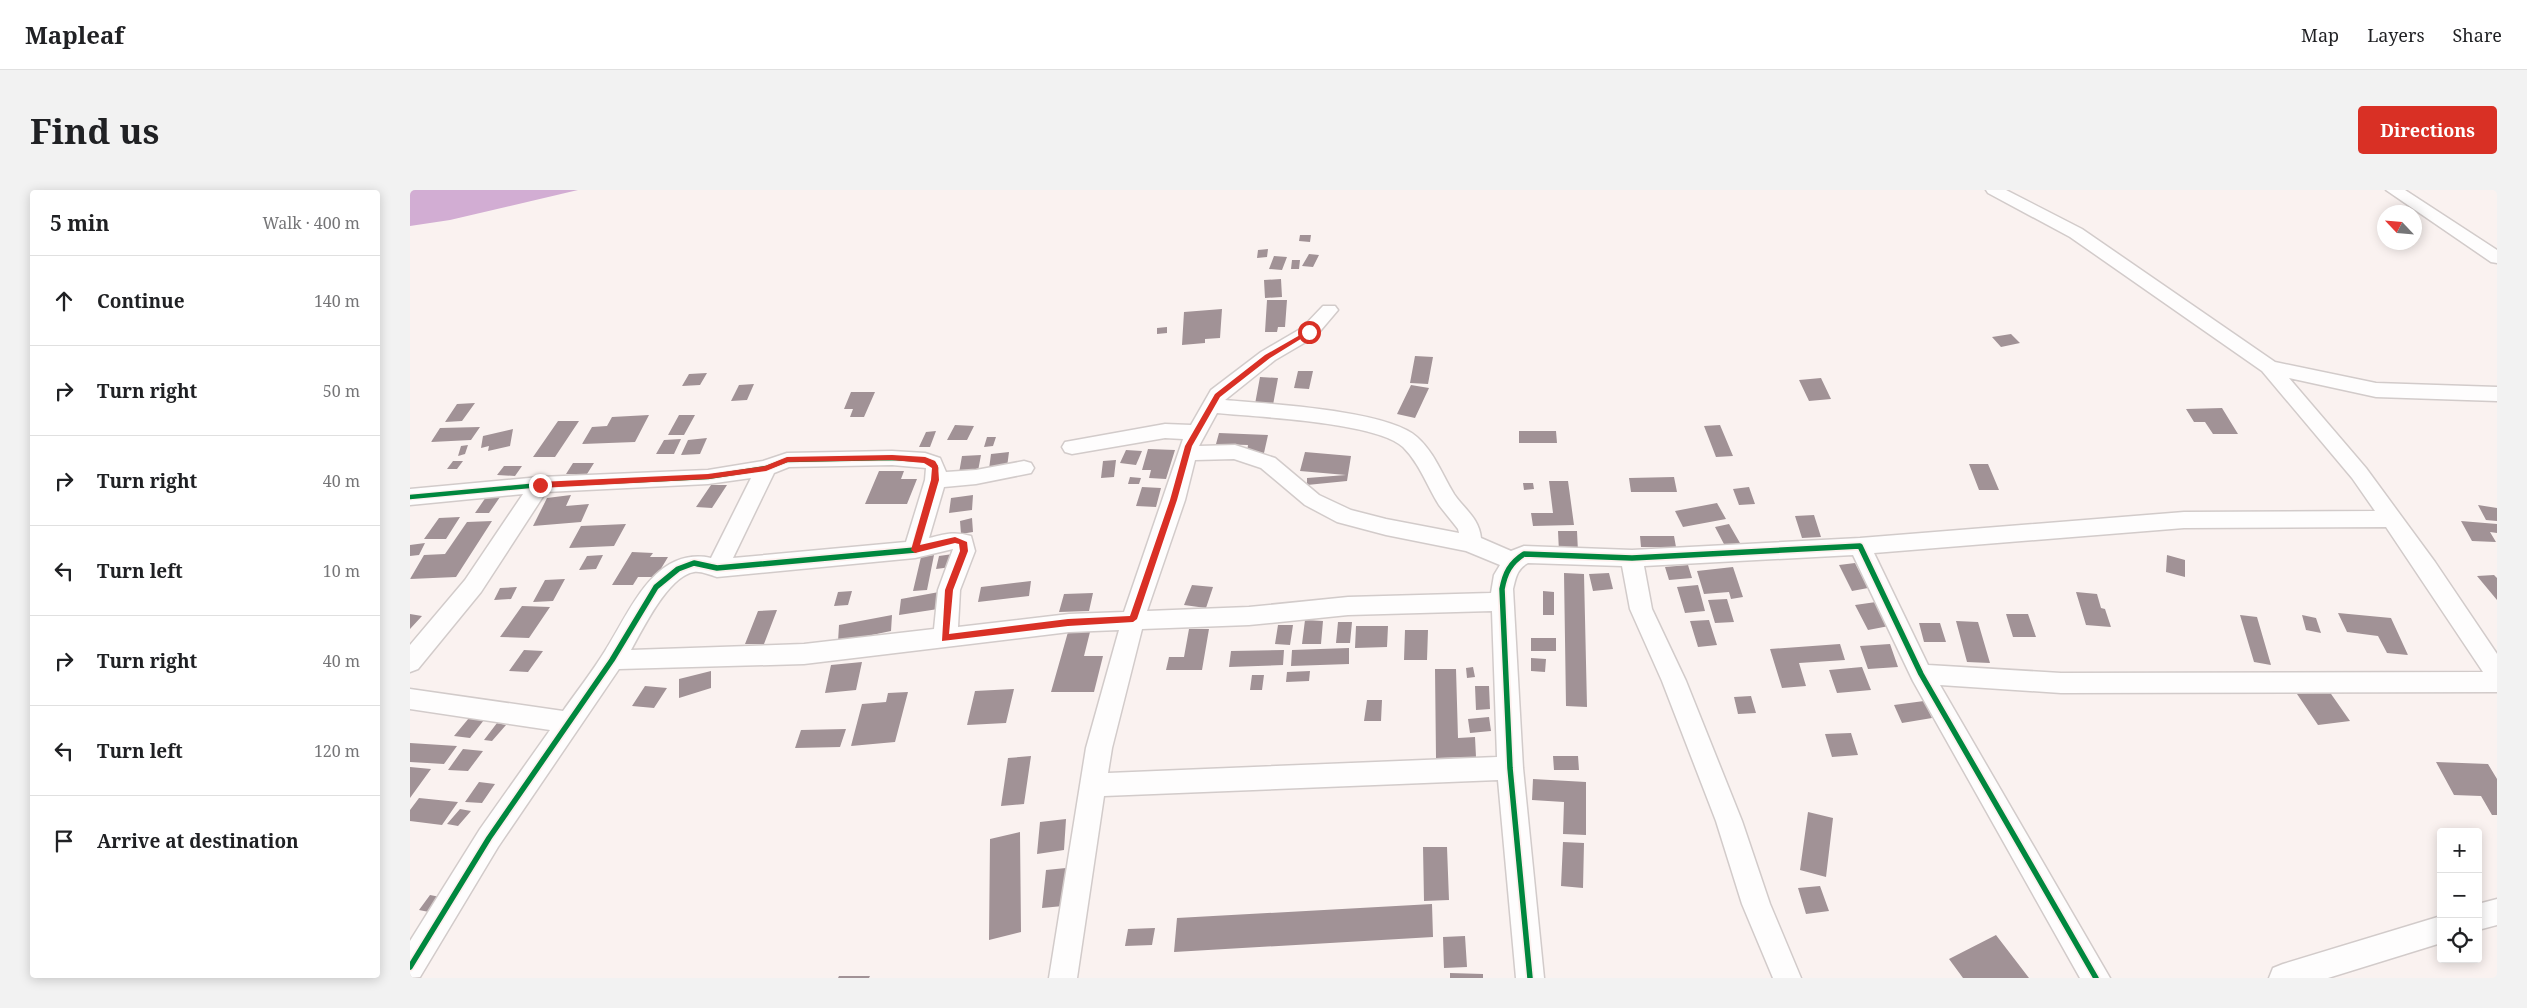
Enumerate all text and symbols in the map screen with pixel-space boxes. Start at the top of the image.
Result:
text: Mapleaf [25,18,124,51]
text: Map [2301,23,2339,47]
text: Layers [2367,23,2425,47]
text: Share [2453,23,2502,47]
button: Directions [2358,106,2497,154]
text: Find us [30,107,159,154]
north arrow [2377,205,2422,250]
text: 5 min [50,209,109,237]
text: Walk · 400 m [263,212,360,234]
icon: ahead [50,287,78,315]
text: Continue [97,288,185,314]
text: 140 m [314,290,360,312]
route start [1298,321,1321,344]
icon: right [50,377,78,405]
text: Turn right [97,378,197,404]
text: 50 m [323,380,360,402]
icon: right [50,467,78,495]
text: Turn right [97,468,197,494]
text: 40 m [323,470,360,492]
route end [529,474,552,497]
icon: left [50,557,78,585]
text: Turn left [97,558,183,584]
text: 10 m [323,560,360,582]
icon: right [50,647,78,675]
text: Turn right [97,648,197,674]
text: 40 m [323,650,360,672]
icon: left [50,737,78,765]
text: Turn left [97,738,183,764]
text: 120 m [314,740,360,762]
icon: arrive [50,827,78,855]
text: Arrive at destination [97,828,299,854]
map controls [2437,828,2482,963]
button: + [2437,828,2482,873]
button: − [2437,873,2482,918]
button: locate [2437,918,2482,963]

